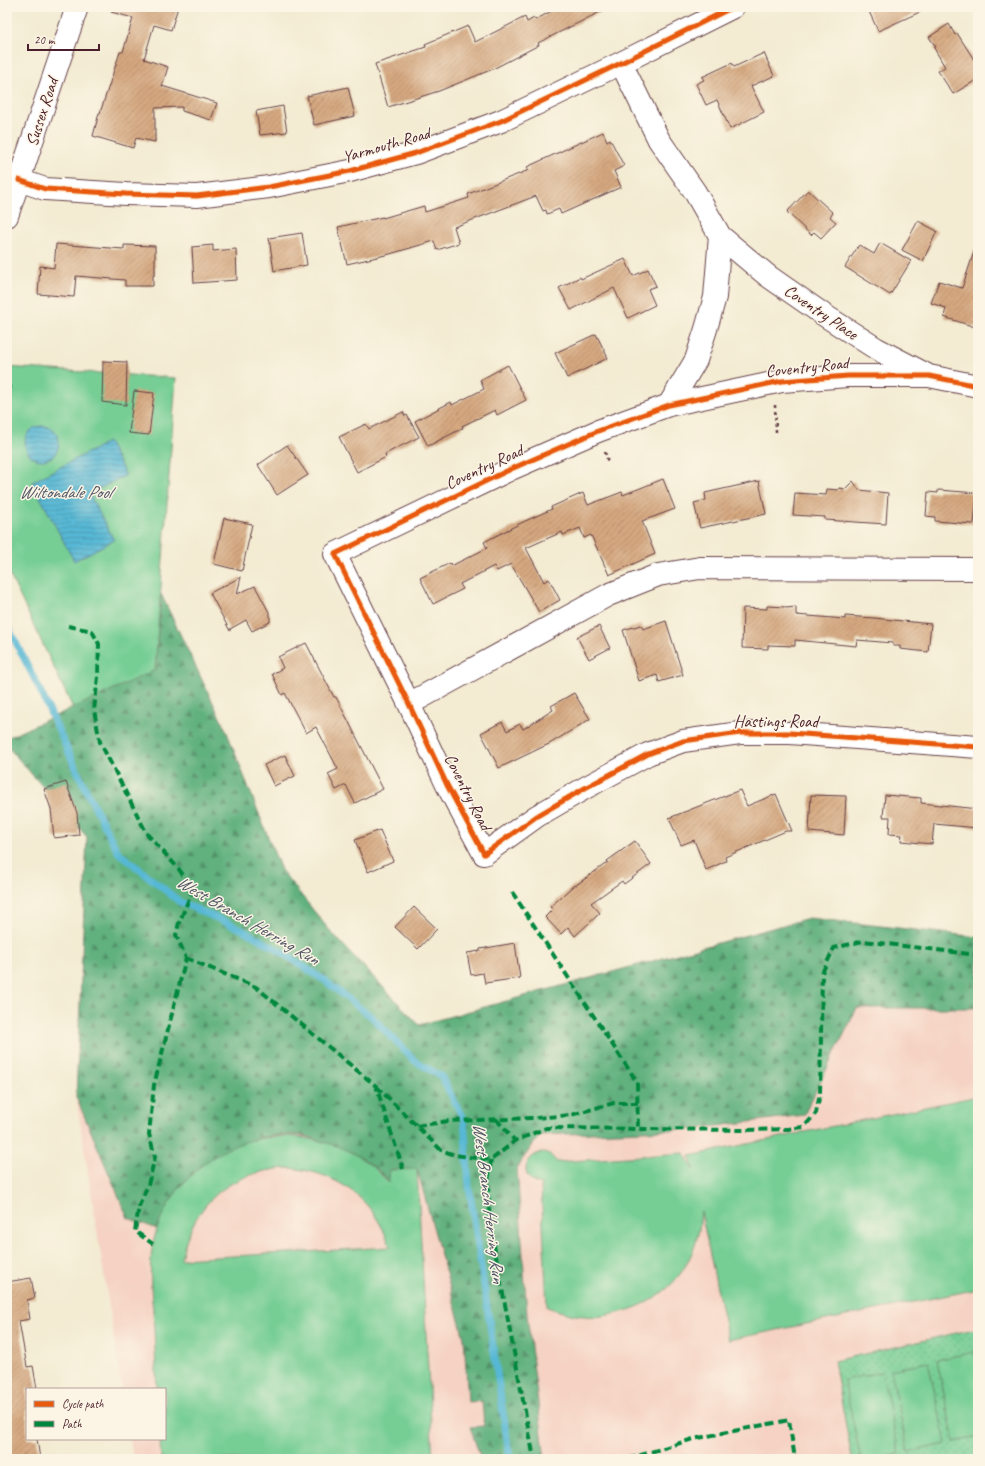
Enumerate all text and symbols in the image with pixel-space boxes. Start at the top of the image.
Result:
scale bar [28,26,99,52]
text: 20 m [34,32,56,48]
street label: Sussex Road [21,73,64,149]
street label: Yarmouth Road [340,122,435,167]
street label: Coventry Place [780,280,863,345]
street label: Coventry Road [765,352,852,382]
street label: Coventry Road [442,439,528,494]
water label: Wiltondale Pool [19,481,117,503]
street label: Hastings Road [734,711,820,732]
street label: Coventry Road [440,750,497,836]
water label: West Branch Herring Run [173,870,325,971]
water label: West Branch Herring Run [468,1122,510,1286]
legend [26,1388,166,1440]
text: Cycle path [62,1396,104,1412]
text: Path [62,1416,82,1432]

